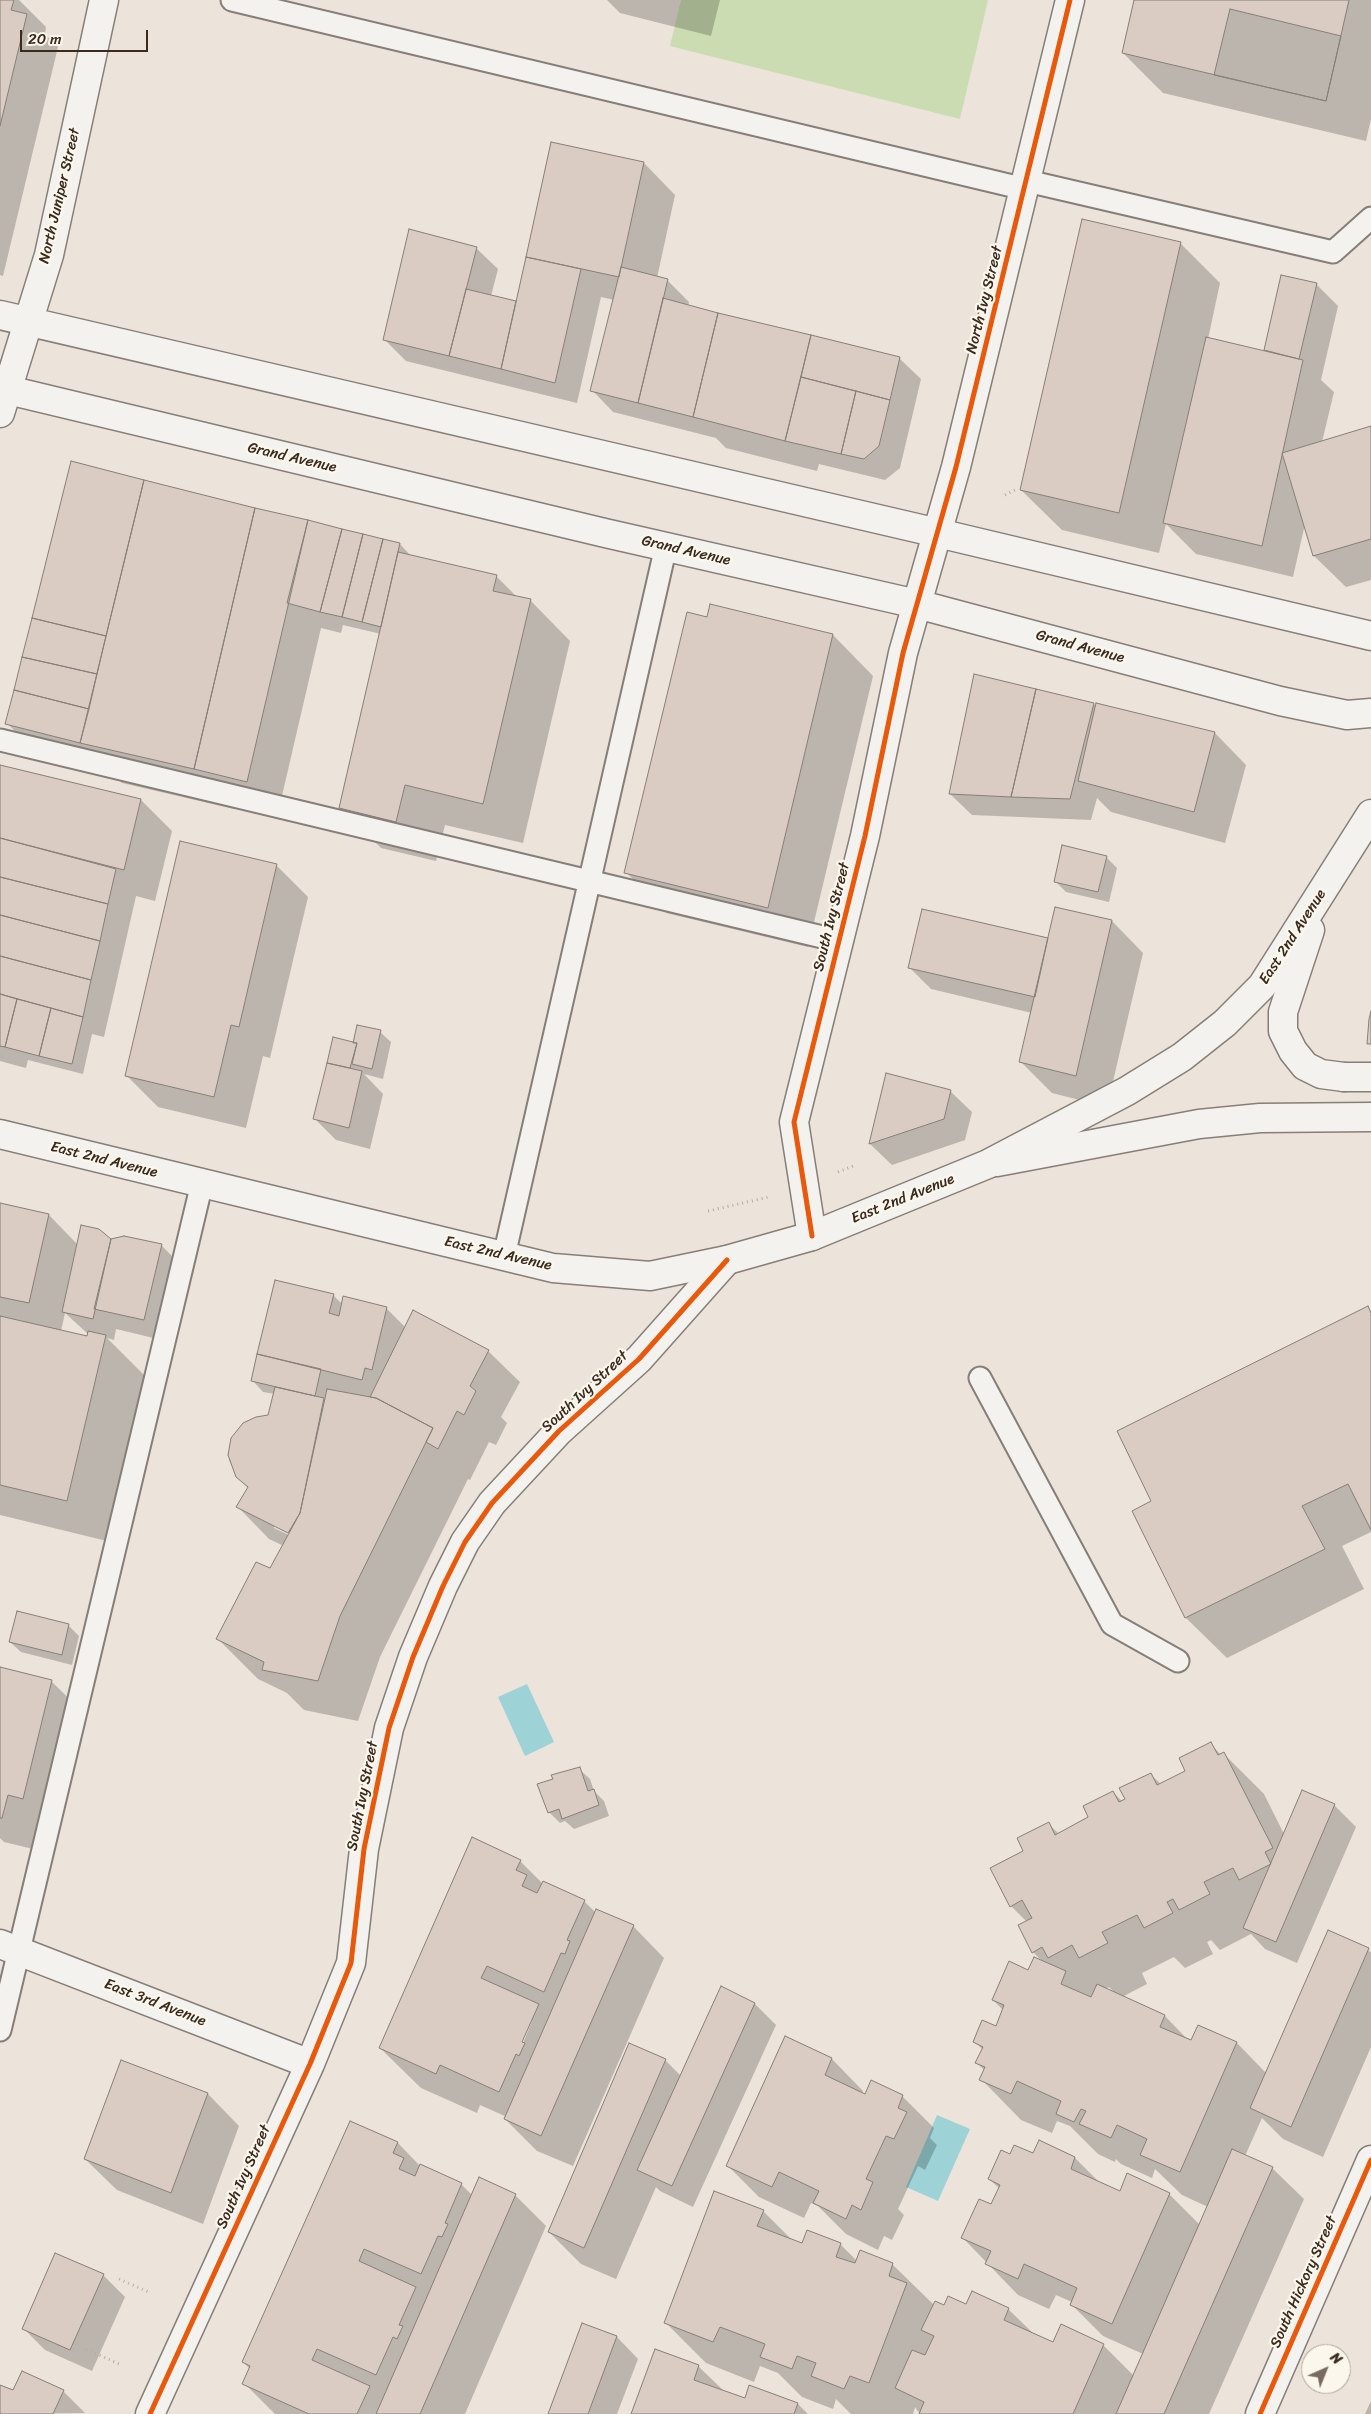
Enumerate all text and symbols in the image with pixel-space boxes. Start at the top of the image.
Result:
scale bar [22,20,150,52]
text: 20 m [28,26,62,52]
street label: North Juniper Street [36,126,84,266]
street label: North Ivy Street [963,244,1007,356]
street label: Grand Avenue [246,439,338,477]
street label: Grand Avenue [640,532,732,570]
street label: Grand Avenue [1034,627,1126,667]
street label: South Ivy Street [810,861,854,973]
street label: East 2nd Avenue [1256,886,1330,988]
street label: East 2nd Avenue [49,1138,159,1182]
street label: East 2nd Avenue [849,1170,957,1228]
street label: East 2nd Avenue [443,1233,553,1275]
street label: South Ivy Street [538,1347,632,1437]
street label: South Ivy Street [344,1740,382,1852]
street label: East 3rd Avenue [102,1975,208,2031]
street label: South Ivy Street [213,2122,275,2232]
street label: South Hickory Street [1267,2213,1341,2351]
north arrow [1301,2344,1351,2394]
text: N [1324,2346,1348,2371]

